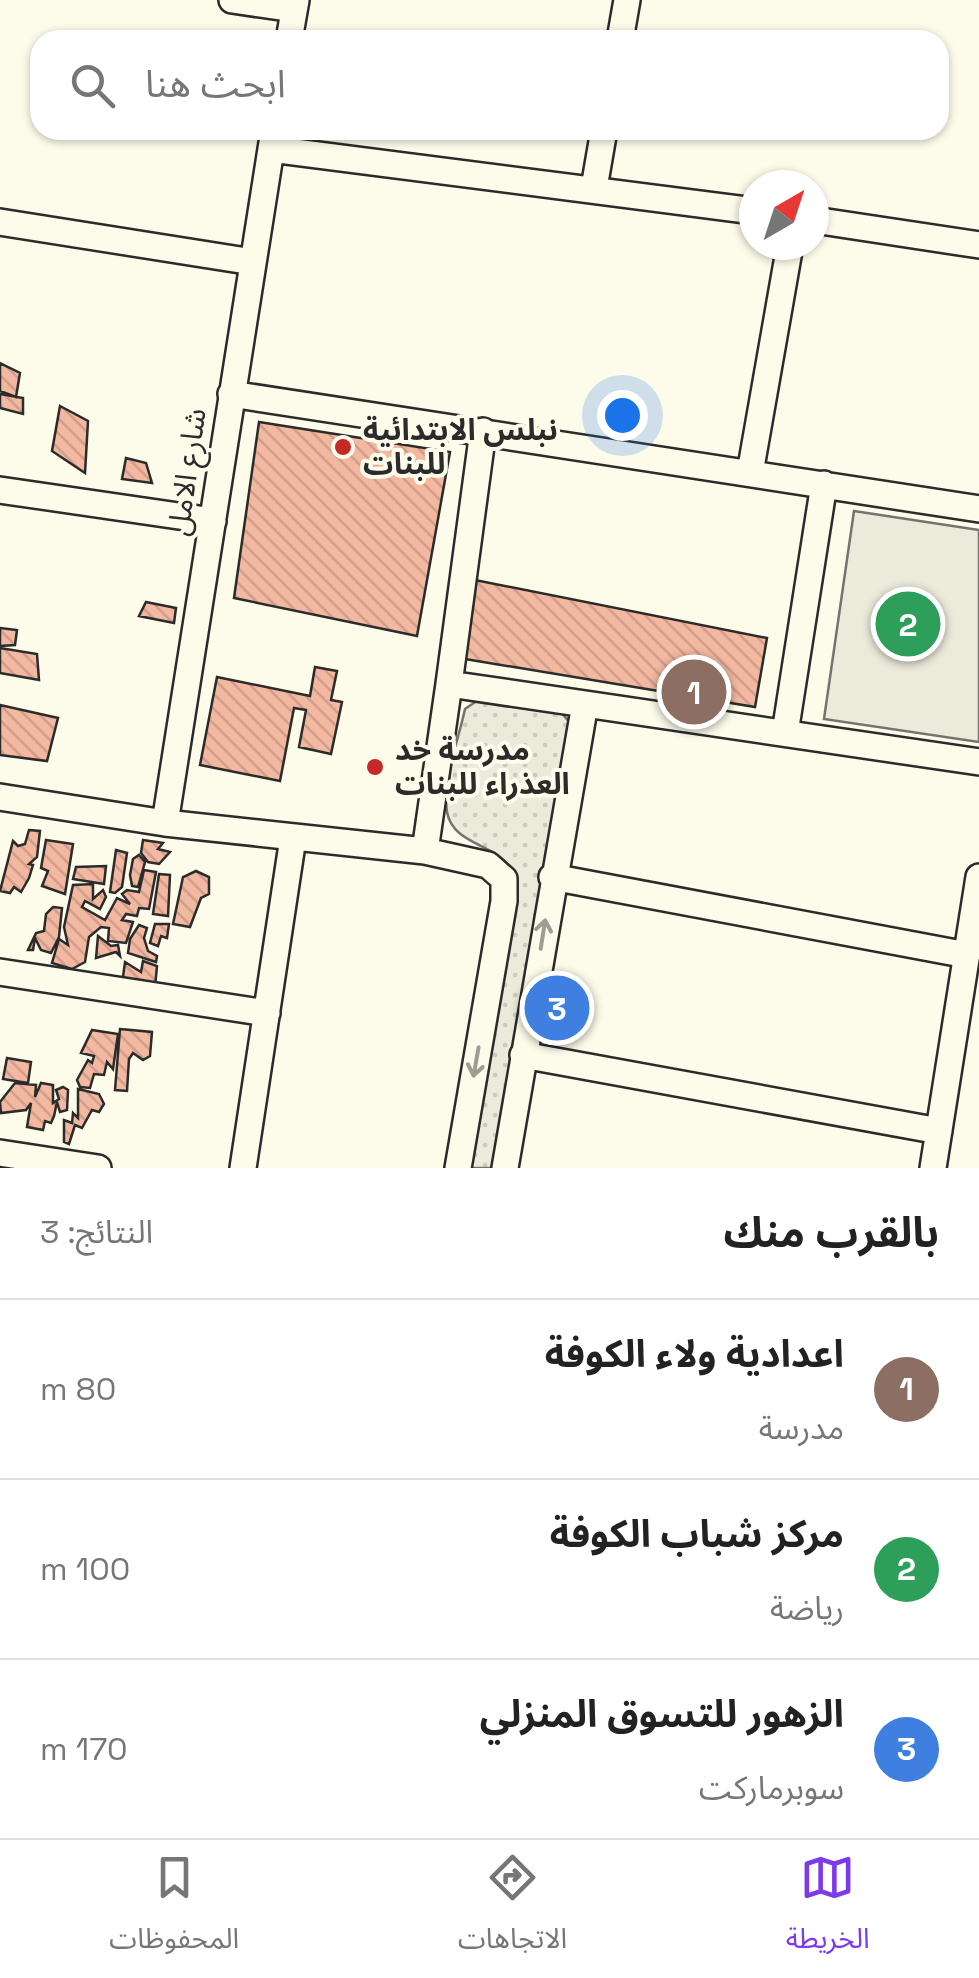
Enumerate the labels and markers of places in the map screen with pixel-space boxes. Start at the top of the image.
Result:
place label: نبلس الابتدائية للبنات [363,410,558,483]
marker: نبلس الابتدائية للبنات [332,436,354,458]
pin: 2 [876,586,940,662]
pin: 1 [662,654,726,730]
place label: مدرسة خد العذراء للبنات [395,730,570,803]
marker: مدرسة خد العذراء للبنات [364,756,386,778]
pin: 3 [524,970,590,1046]

